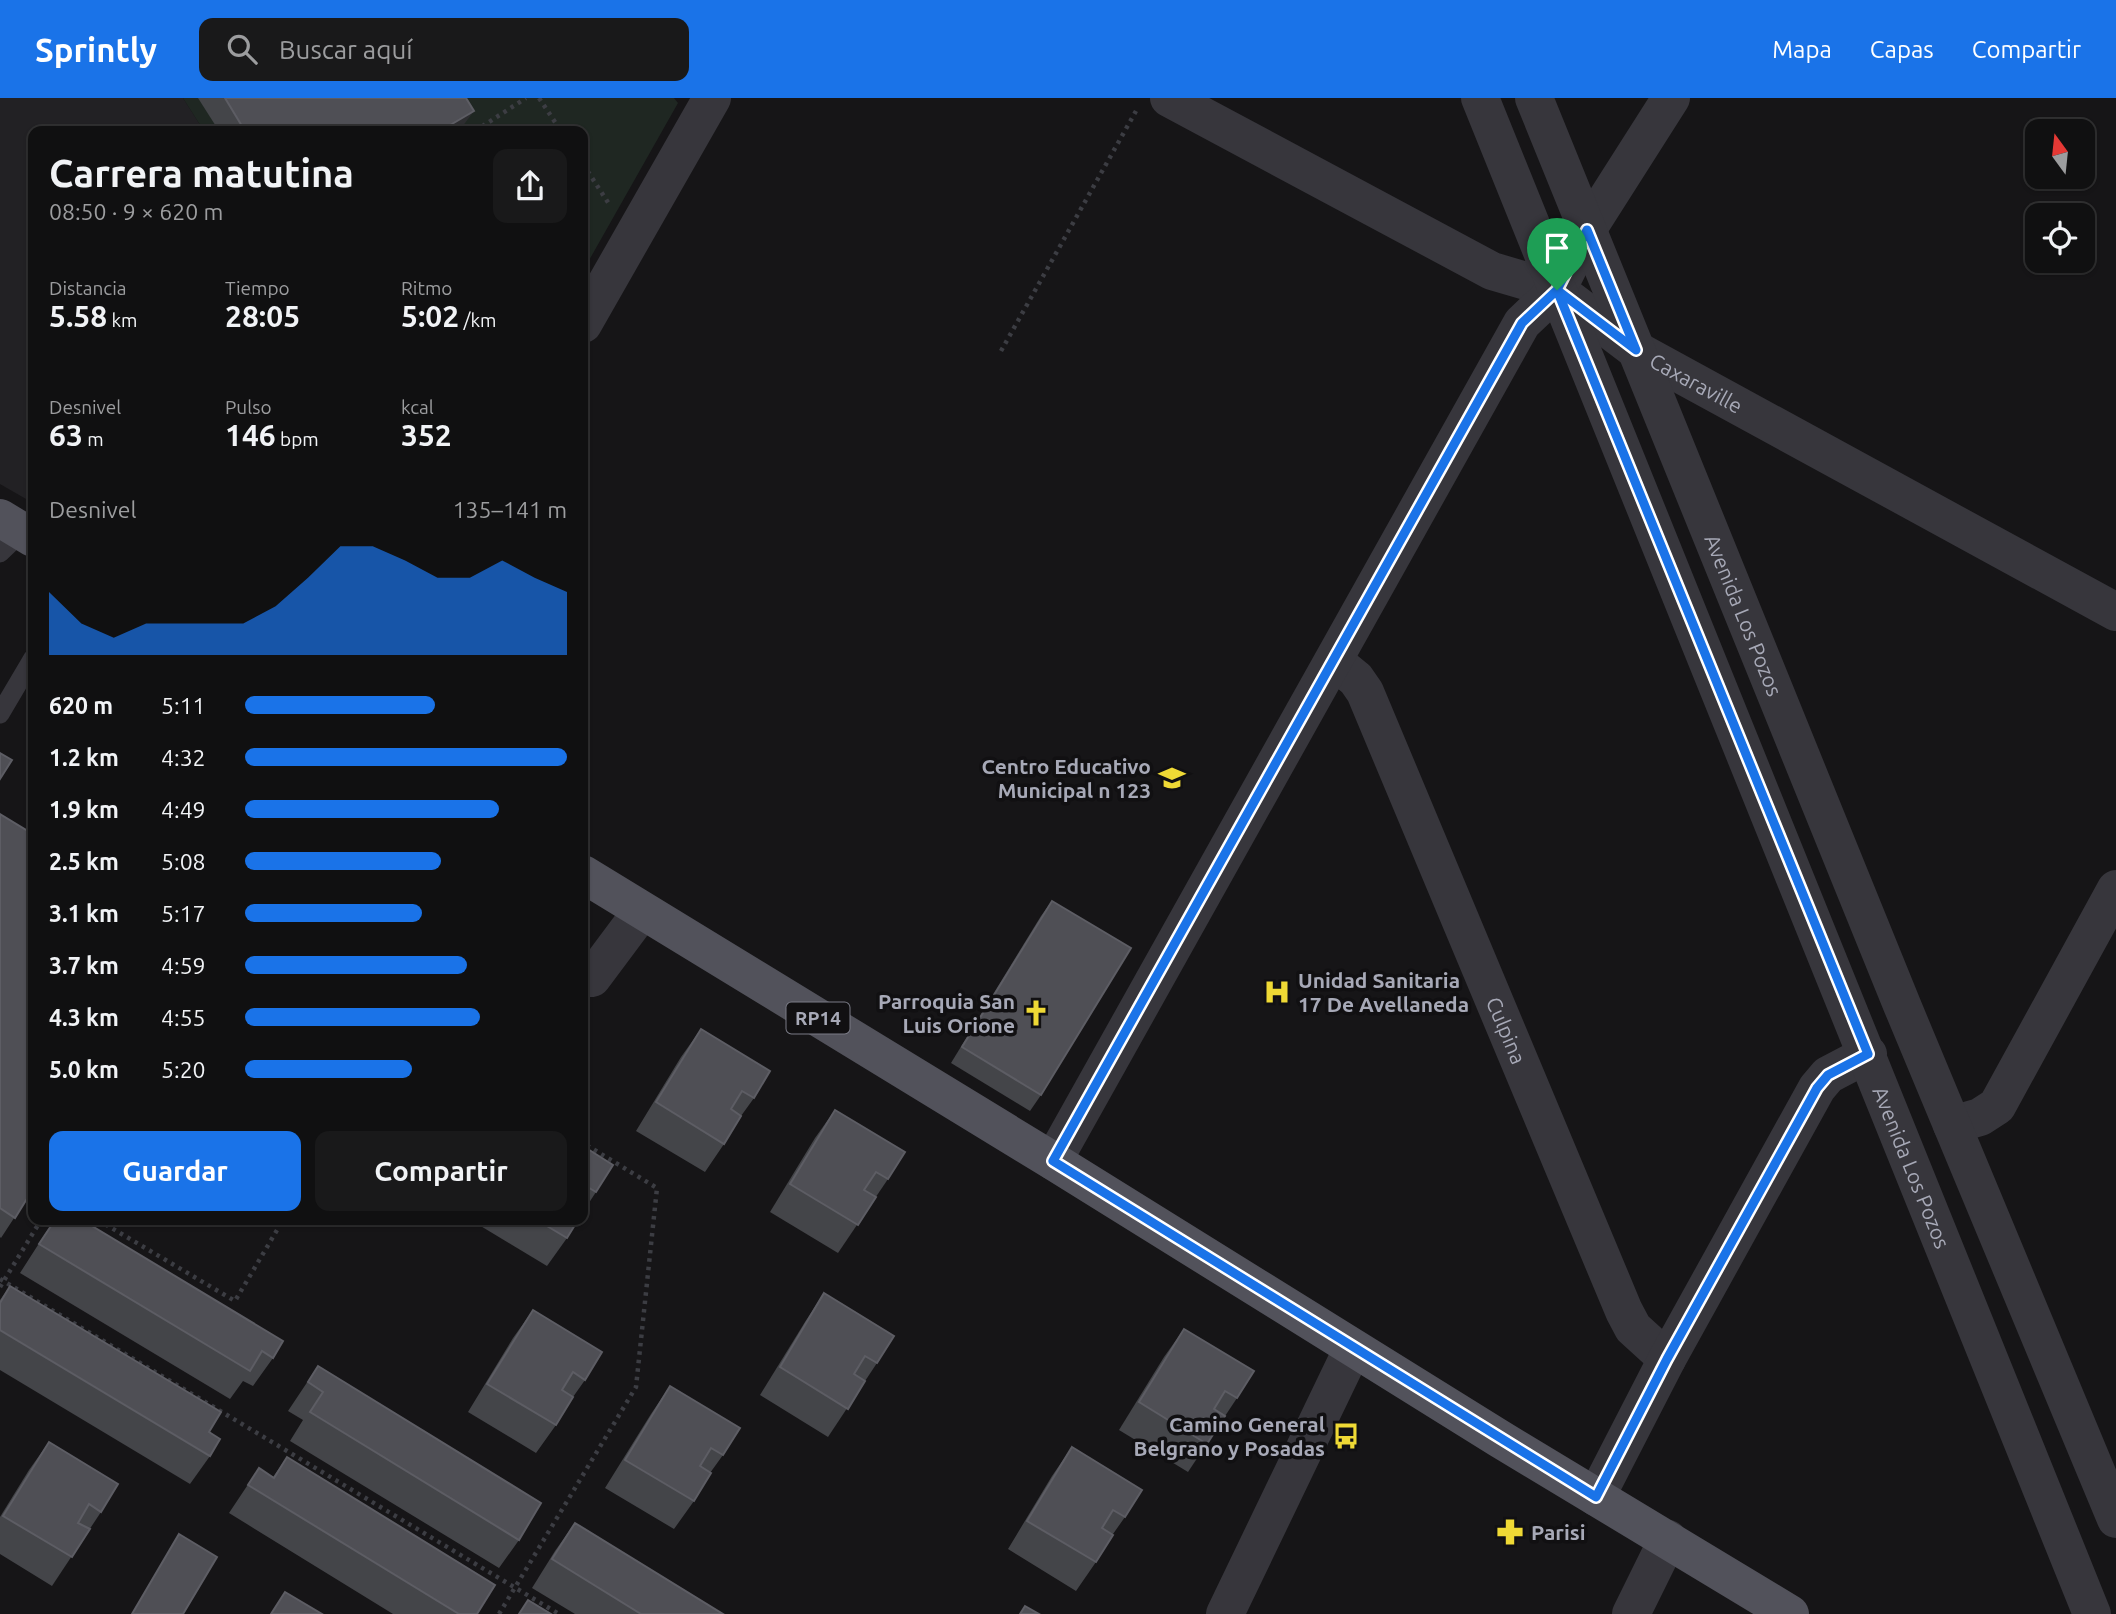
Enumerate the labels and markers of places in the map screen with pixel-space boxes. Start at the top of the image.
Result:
pin [1527,218,1587,290]
place label: Centro Educativo Municipal n 123 [982,754,1151,802]
school or university icon: Centro Educativo Municipal n 123 [1157,763,1187,793]
place label: Unidad Sanitaria 17 De Avellaneda [1298,968,1469,1016]
hospital icon: Unidad Sanitaria 17 De Avellaneda [1262,977,1292,1007]
place label: Parroquia San Luis Orione [878,989,1015,1037]
church icon: Parroquia San Luis Orione [1021,998,1051,1028]
place label: Camino General Belgrano y Posadas [1133,1412,1325,1460]
bus stop icon: Camino General Belgrano y Posadas [1331,1421,1361,1451]
pharmacy icon: Parisi [1495,1517,1525,1547]
place label: Parisi [1531,1520,1586,1544]

